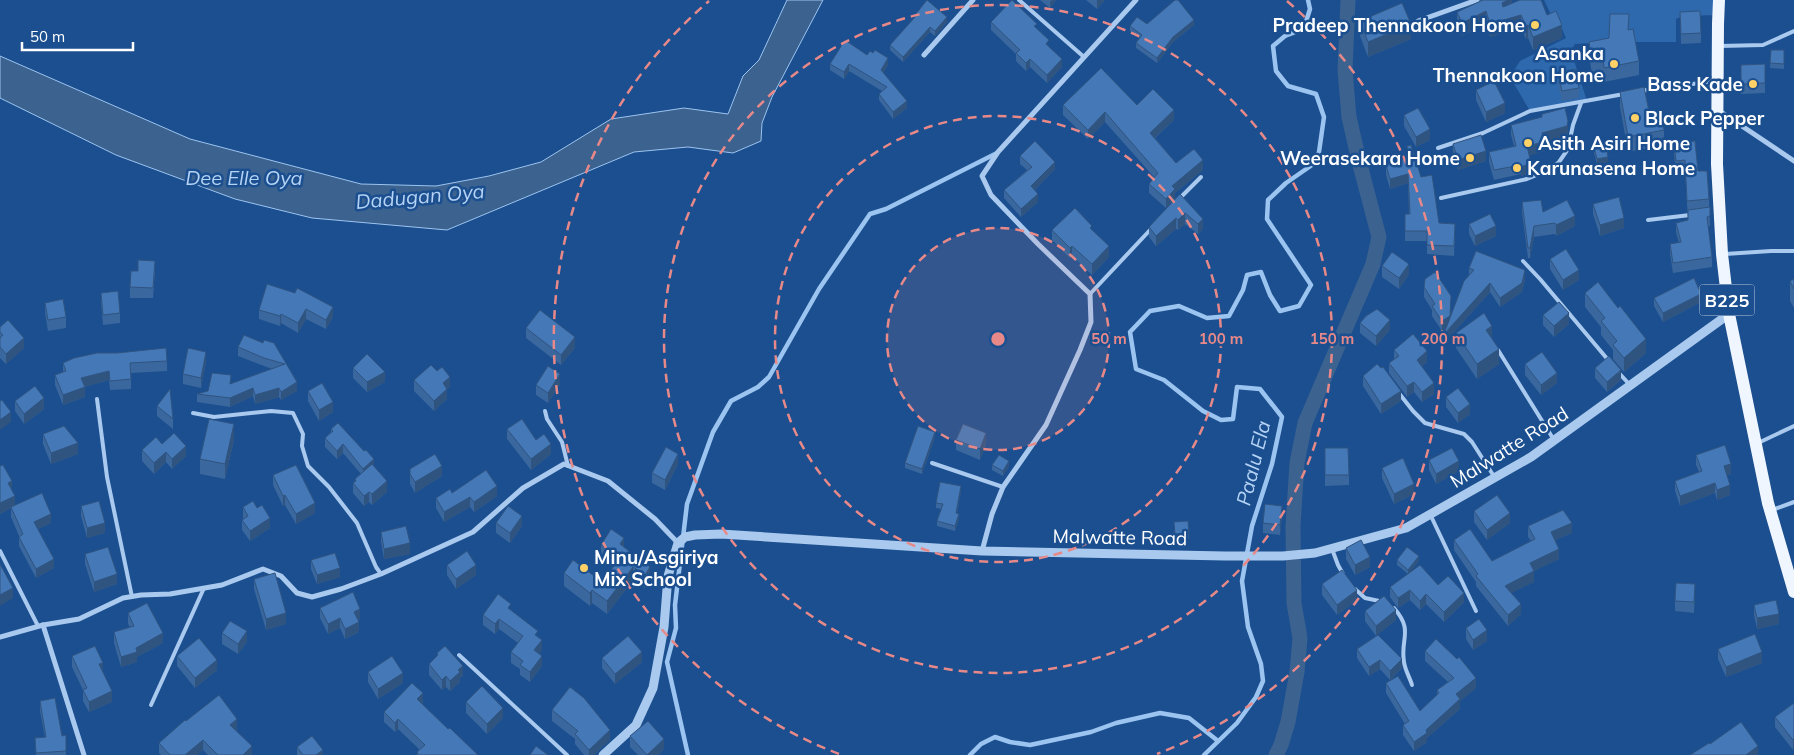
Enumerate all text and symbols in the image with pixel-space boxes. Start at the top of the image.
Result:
place label: Pradeep Thennakoon Home [1273,13,1525,37]
marker: Pradeep Thennakoon Home [1529,19,1541,31]
scale bar [22,20,134,52]
text: 50 m [30,27,65,46]
place label: Asanka Thennakoon Home [1433,41,1604,87]
marker: Asanka Thennakoon Home [1608,58,1620,70]
place label: Bass Kade [1647,72,1743,96]
marker: Bass Kade [1747,78,1759,90]
place label: Black Pepper [1645,106,1765,130]
marker: Black Pepper [1629,112,1641,124]
place label: Asith Asiri Home [1538,131,1690,155]
marker: Asith Asiri Home [1522,137,1534,149]
place label: Weerasekara Home [1280,146,1460,170]
marker: Weerasekara Home [1464,152,1476,164]
place label: Karunasena Home [1527,156,1695,180]
marker: Karunasena Home [1511,162,1523,174]
water label: Dee Elle Oya [185,165,303,190]
water label: Dadugan Oya [354,178,486,214]
road number: B225 [1700,284,1754,316]
text: 50 m [1091,329,1127,348]
text: 100 m [1199,329,1243,348]
text: 150 m [1310,329,1354,348]
text: 200 m [1421,329,1465,348]
centre of rings [989,330,1007,348]
street label: Malwatte Road [1445,401,1573,493]
water label: Paalu Ela [1230,418,1276,508]
street label: Malwatte Road [1052,524,1188,550]
place label: Minu/Asgiriya Mix School [594,545,719,591]
marker: Minu/Asgiriya Mix School [578,562,590,574]

